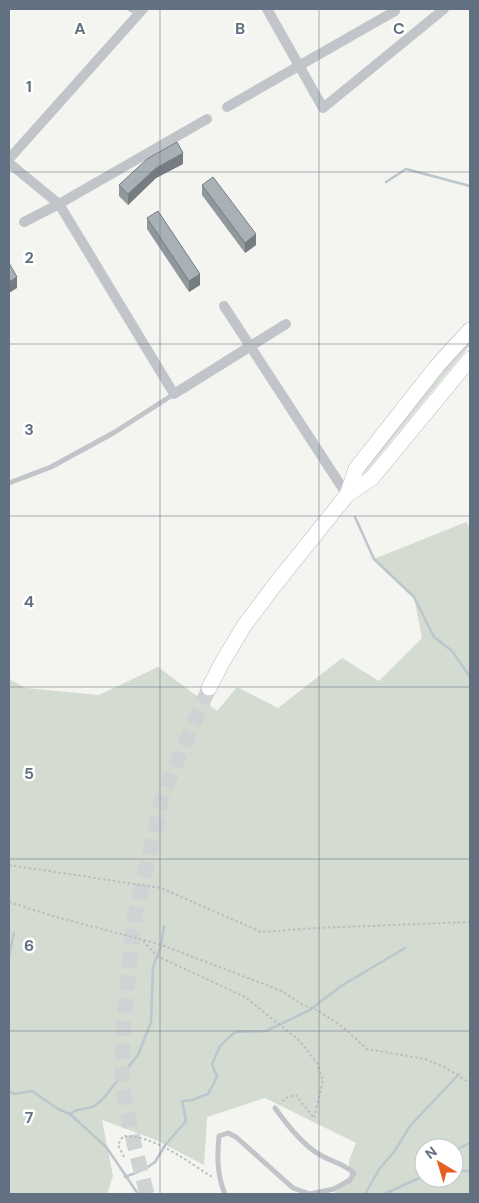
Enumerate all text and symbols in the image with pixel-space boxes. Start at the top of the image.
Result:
text: A [74,18,86,39]
text: B [235,18,245,39]
text: C [393,18,405,39]
text: 1 [26,76,32,97]
text: 2 [24,247,34,268]
text: 3 [24,419,34,440]
text: 4 [24,591,34,612]
text: 5 [24,763,34,784]
text: 6 [24,935,34,956]
text: 7 [25,1107,34,1128]
north arrow [414,1138,464,1188]
text: N [421,1143,441,1163]

